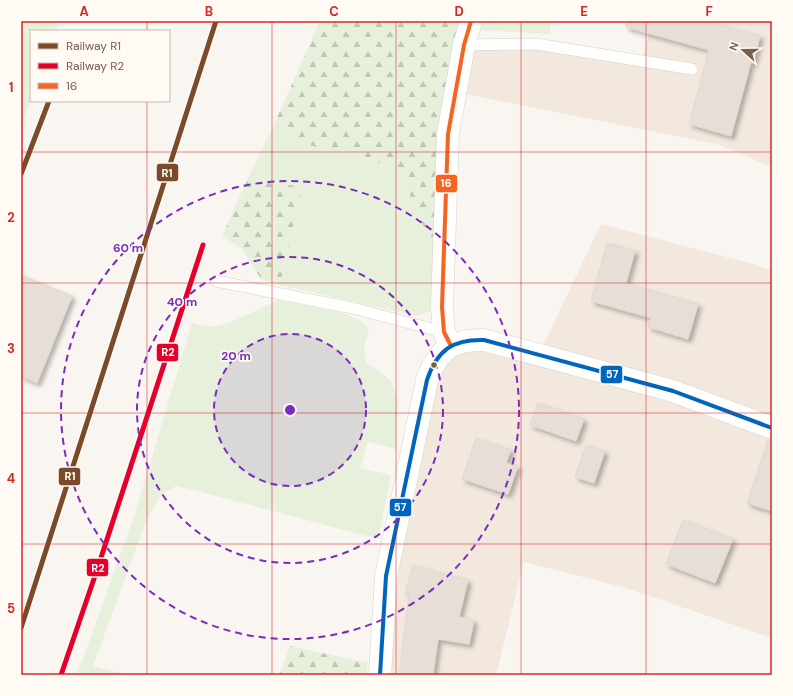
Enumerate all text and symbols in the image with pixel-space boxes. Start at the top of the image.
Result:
text: A [79,3,89,20]
text: B [205,3,213,20]
text: C [329,3,339,20]
text: D [454,3,464,20]
text: E [580,3,588,20]
text: F [705,3,713,20]
legend [30,30,170,102]
north arrow [723,30,763,70]
text: Railway R1 [66,38,121,54]
text: N [726,40,742,53]
text: Railway R2 [66,58,124,74]
text: 16 [66,78,77,94]
text: 1 [9,79,13,96]
line badge: R1 [156,163,179,182]
text: R1 [162,166,172,180]
line badge: 16 [435,174,458,193]
text: 16 [441,176,452,190]
text: 2 [7,209,15,226]
text: 60 m [113,240,143,256]
text: 40 m [167,294,197,310]
text: 3 [7,340,15,357]
line badge: R2 [156,343,179,362]
text: R2 [161,345,175,359]
text: 20 m [221,348,251,364]
unlabelled marker [429,360,439,370]
line badge: 57 [600,365,623,384]
text: 57 [606,367,618,381]
centre of rings [283,403,297,417]
line badge: R1 [58,467,81,486]
text: R1 [65,469,75,483]
text: 4 [7,470,15,487]
line badge: 57 [389,498,412,517]
text: 57 [394,500,406,514]
line badge: R2 [86,558,109,577]
text: R2 [91,561,105,575]
text: 5 [7,600,15,617]

